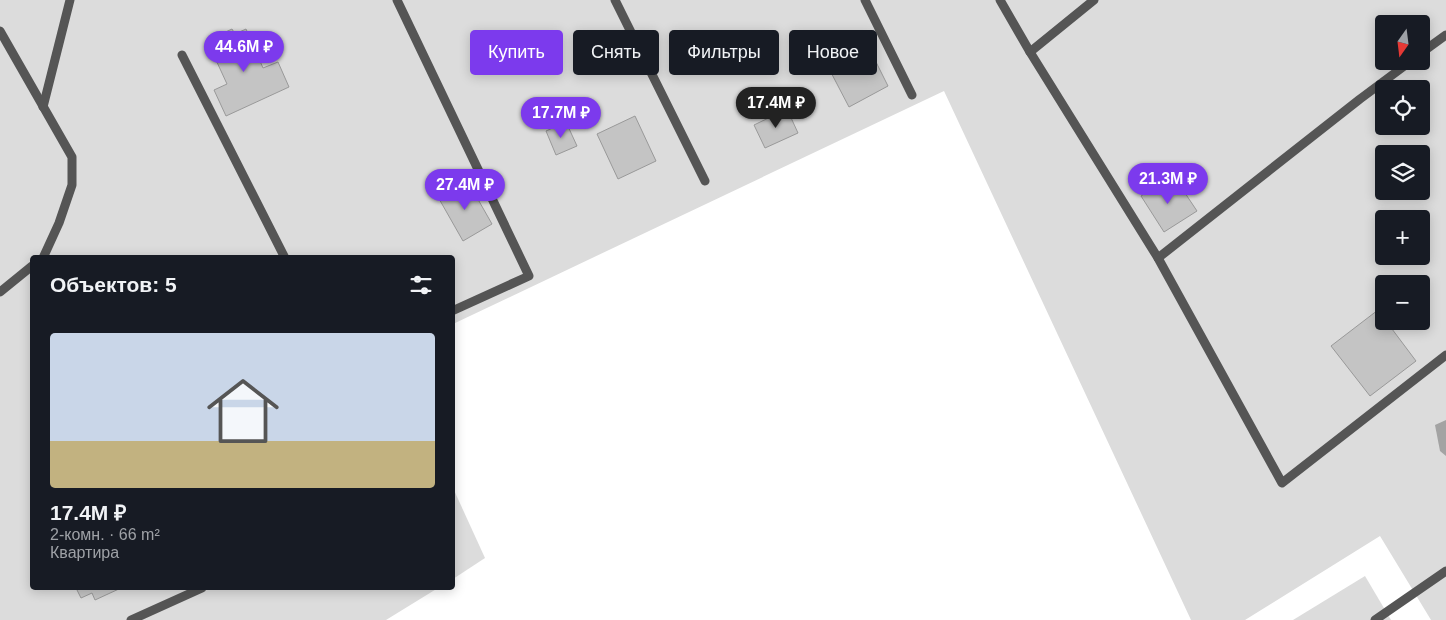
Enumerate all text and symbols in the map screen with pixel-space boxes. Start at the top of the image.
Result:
north arrow [1375,15,1430,70]
map controls [1375,15,1430,330]
pin: 44.6M ₽ [198,30,290,73]
chip: Купить [470,30,563,75]
chip: Снять [573,30,659,75]
chip: Фильтры [669,30,779,75]
chip: Новое [789,30,877,75]
text: 44.6M ₽ [215,38,273,55]
button: locate [1375,80,1430,135]
pin: 17.4M ₽ [730,86,822,129]
text: 17.4M ₽ [747,94,805,111]
pin: 17.7M ₽ [515,96,607,139]
text: 17.7M ₽ [532,104,590,121]
button: layers [1375,145,1430,200]
pin: 21.3M ₽ [1122,162,1214,205]
pin: 27.4M ₽ [419,168,511,211]
text: 21.3M ₽ [1139,170,1197,187]
text: 27.4M ₽ [436,176,494,193]
button: + [1375,210,1430,265]
icon: filters [407,271,435,299]
text: Объектов: 5 [50,273,177,296]
button: − [1375,275,1430,330]
icon: home [198,366,288,456]
text: 17.4M ₽ [50,501,126,524]
text: 2-комн. · 66 m² [50,526,160,543]
text: Квартира [50,544,119,561]

